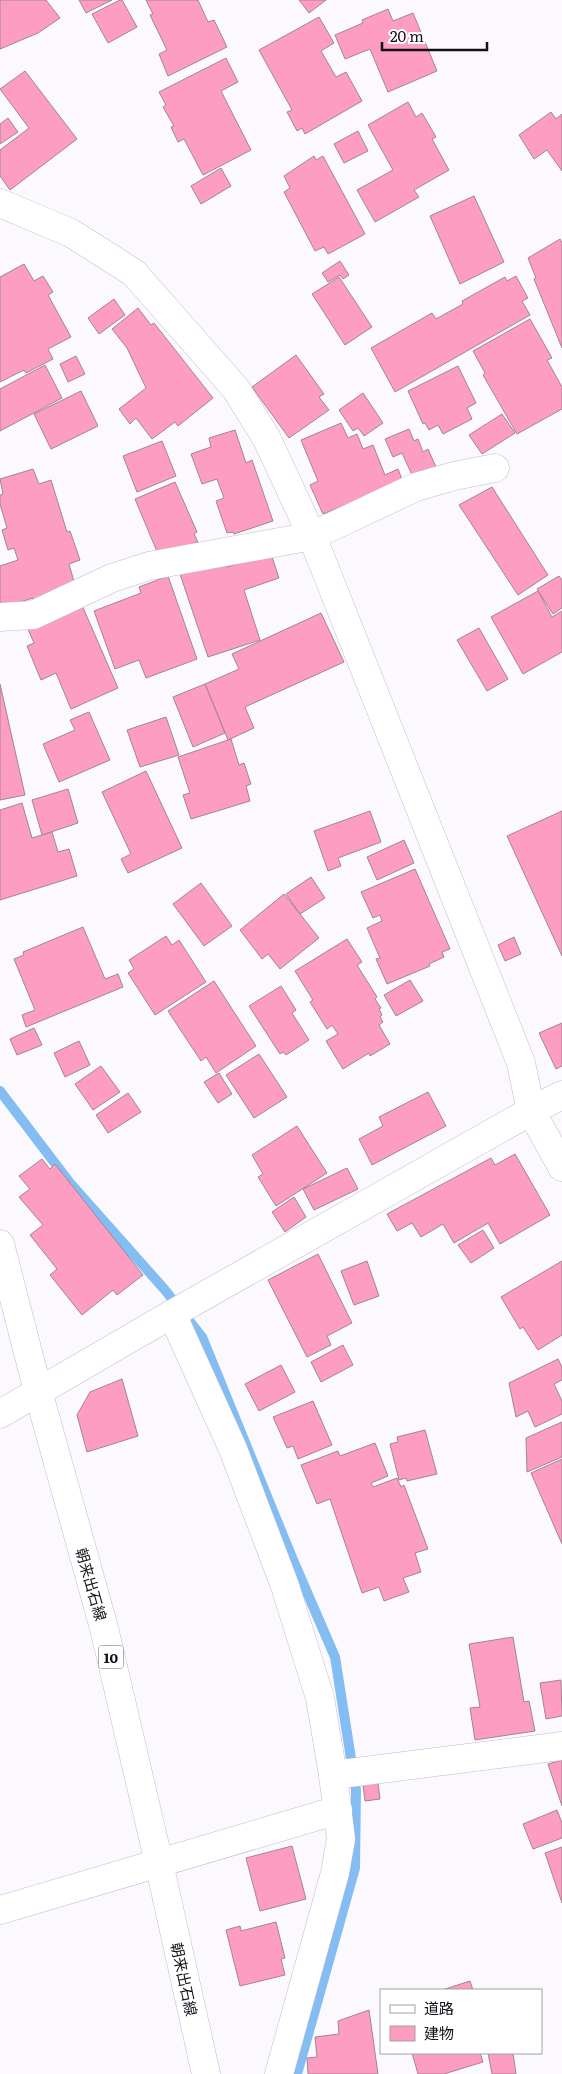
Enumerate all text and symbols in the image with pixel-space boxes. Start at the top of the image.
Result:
scale bar [382,20,487,52]
text: 20 m [390,24,424,47]
street label: 朝来出石線 [71,1545,113,1623]
road number: 10 [98,1645,124,1668]
street label: 朝来出石線 [166,1940,204,2018]
legend [380,1989,542,2054]
text: 道路 [424,1996,454,2019]
text: 建物 [424,2021,454,2044]

